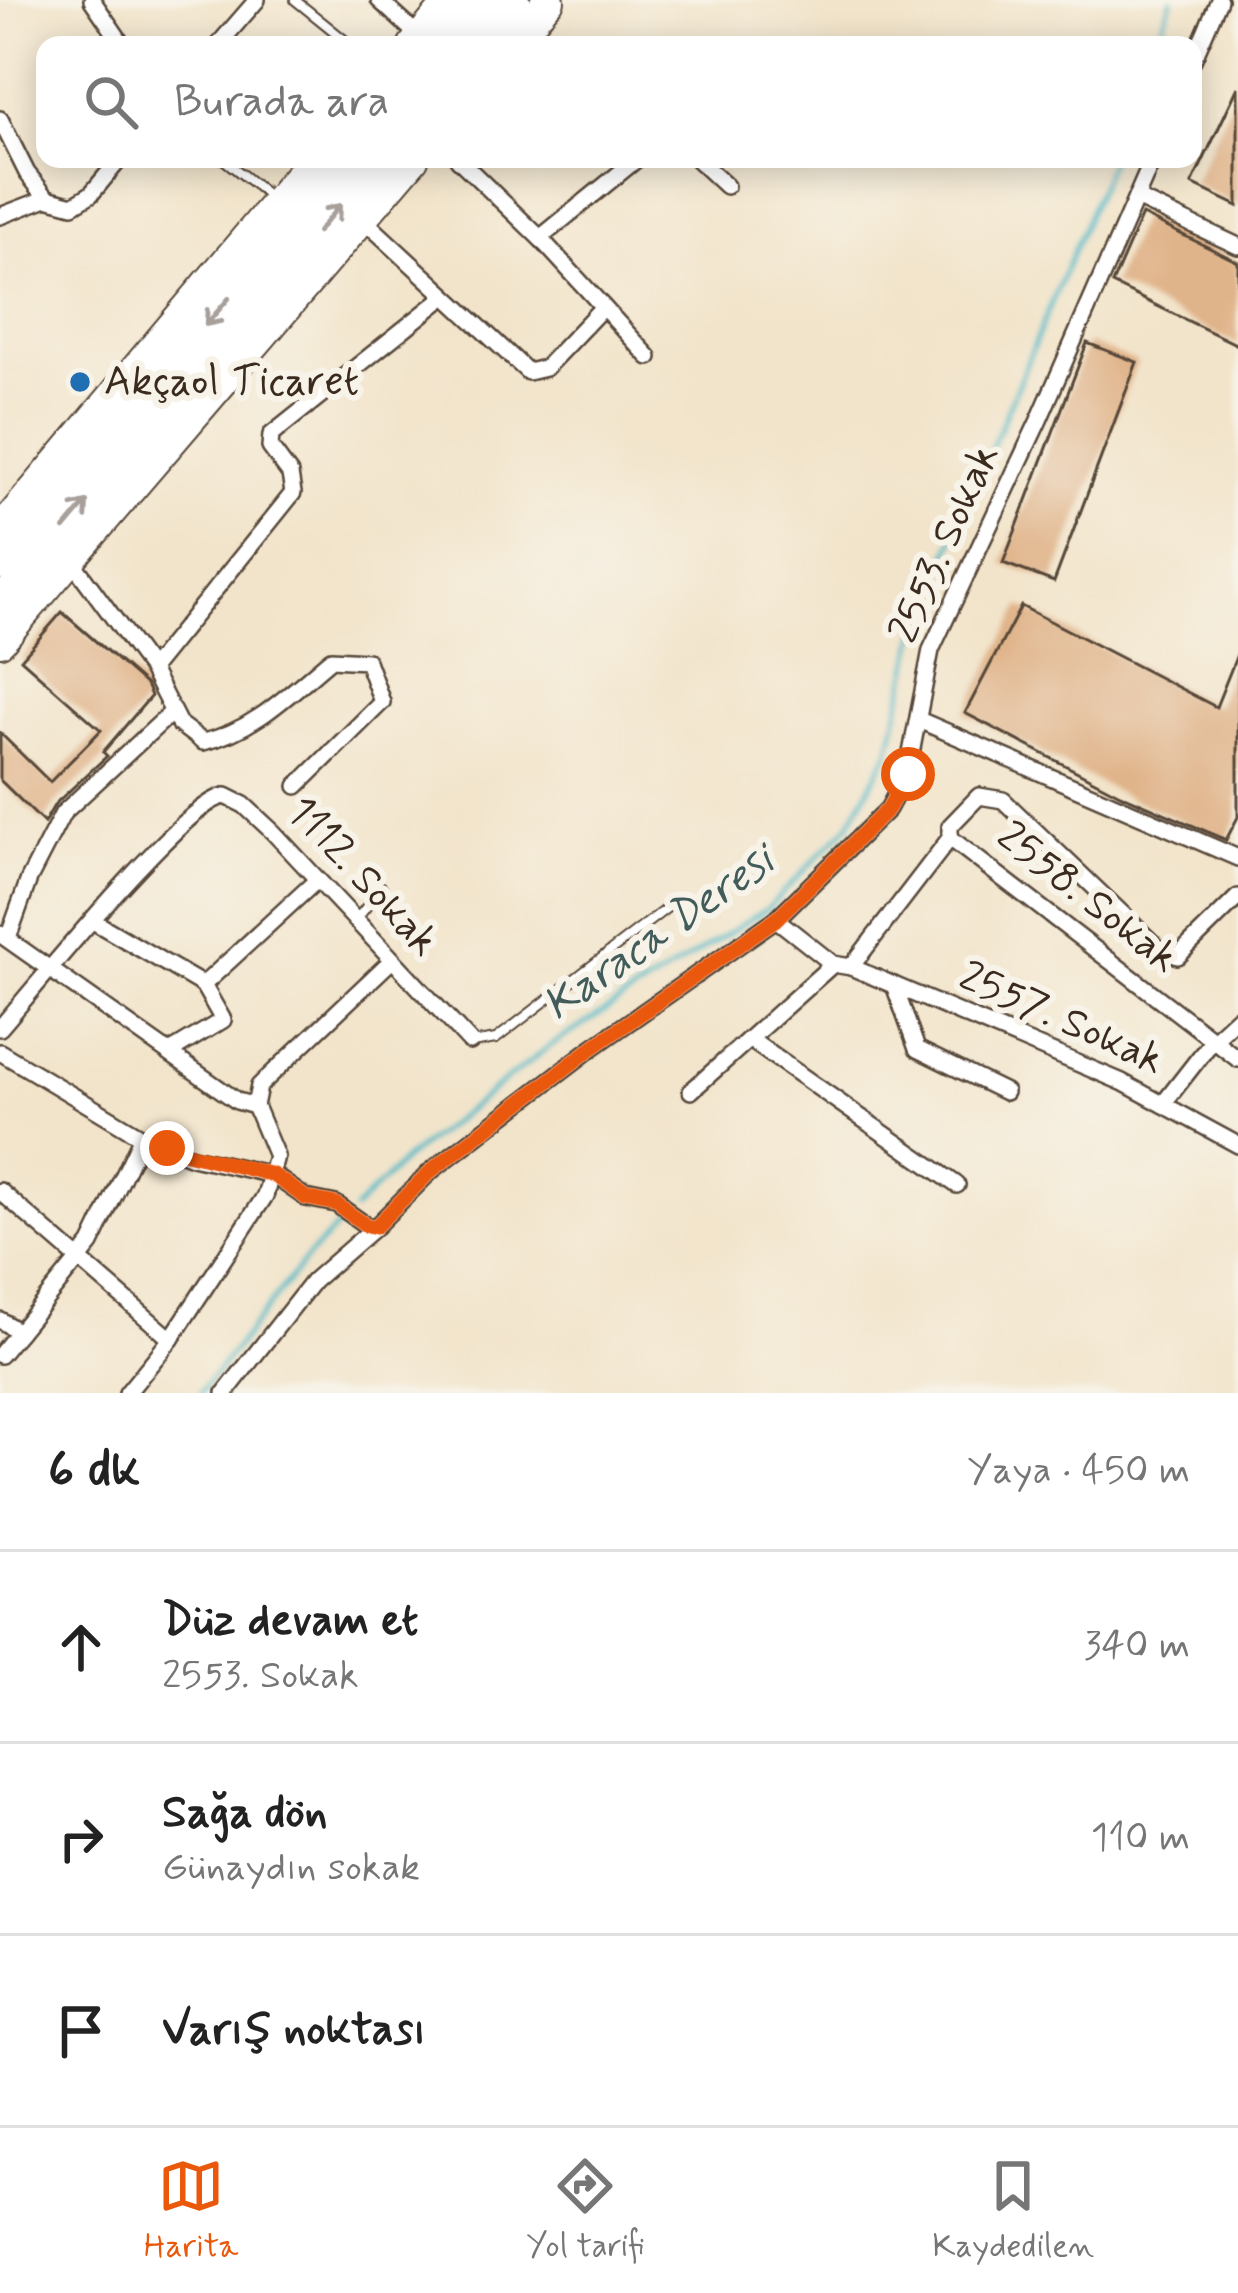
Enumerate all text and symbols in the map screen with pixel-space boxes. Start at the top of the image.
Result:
search box [36,36,1202,168]
icon: search [78,69,144,135]
text: Burada ara [174,73,389,132]
one-way arrow [315,203,342,234]
one-way arrow [203,296,231,327]
place label: Akçaol Ticaret [104,355,359,410]
marker: Akçaol Ticaret [67,369,93,395]
street label: 2553. Sokak [877,436,1013,652]
one-way arrow [62,500,89,531]
route start [881,747,935,801]
street label: 1112. Sokak [274,785,450,969]
street label: 2558. Sokak [985,810,1189,986]
water label: Karaca Deresi [532,829,791,1035]
street label: 2557. Sokak [950,950,1172,1088]
route end [140,1121,194,1175]
text: 6 dk [48,1438,140,1504]
text: Yaya · 450 m [967,1446,1190,1497]
text: Düz devam et [162,1592,418,1651]
icon: ahead [48,1614,114,1680]
text: 340 m [1084,1621,1190,1672]
text: 2553. Sokak [162,1651,359,1702]
text: Sağa dön [162,1784,327,1843]
icon: right [48,1806,114,1872]
text: 110 m [1091,1813,1190,1864]
text: Günaydın sokak [162,1843,420,1894]
icon: arrive [48,1998,114,2064]
text: Varış noktası [162,2001,426,2060]
tab: Harita [144,2153,238,2269]
tab: Yol tarifi [526,2153,644,2269]
tab: Kaydedilen [932,2153,1094,2269]

